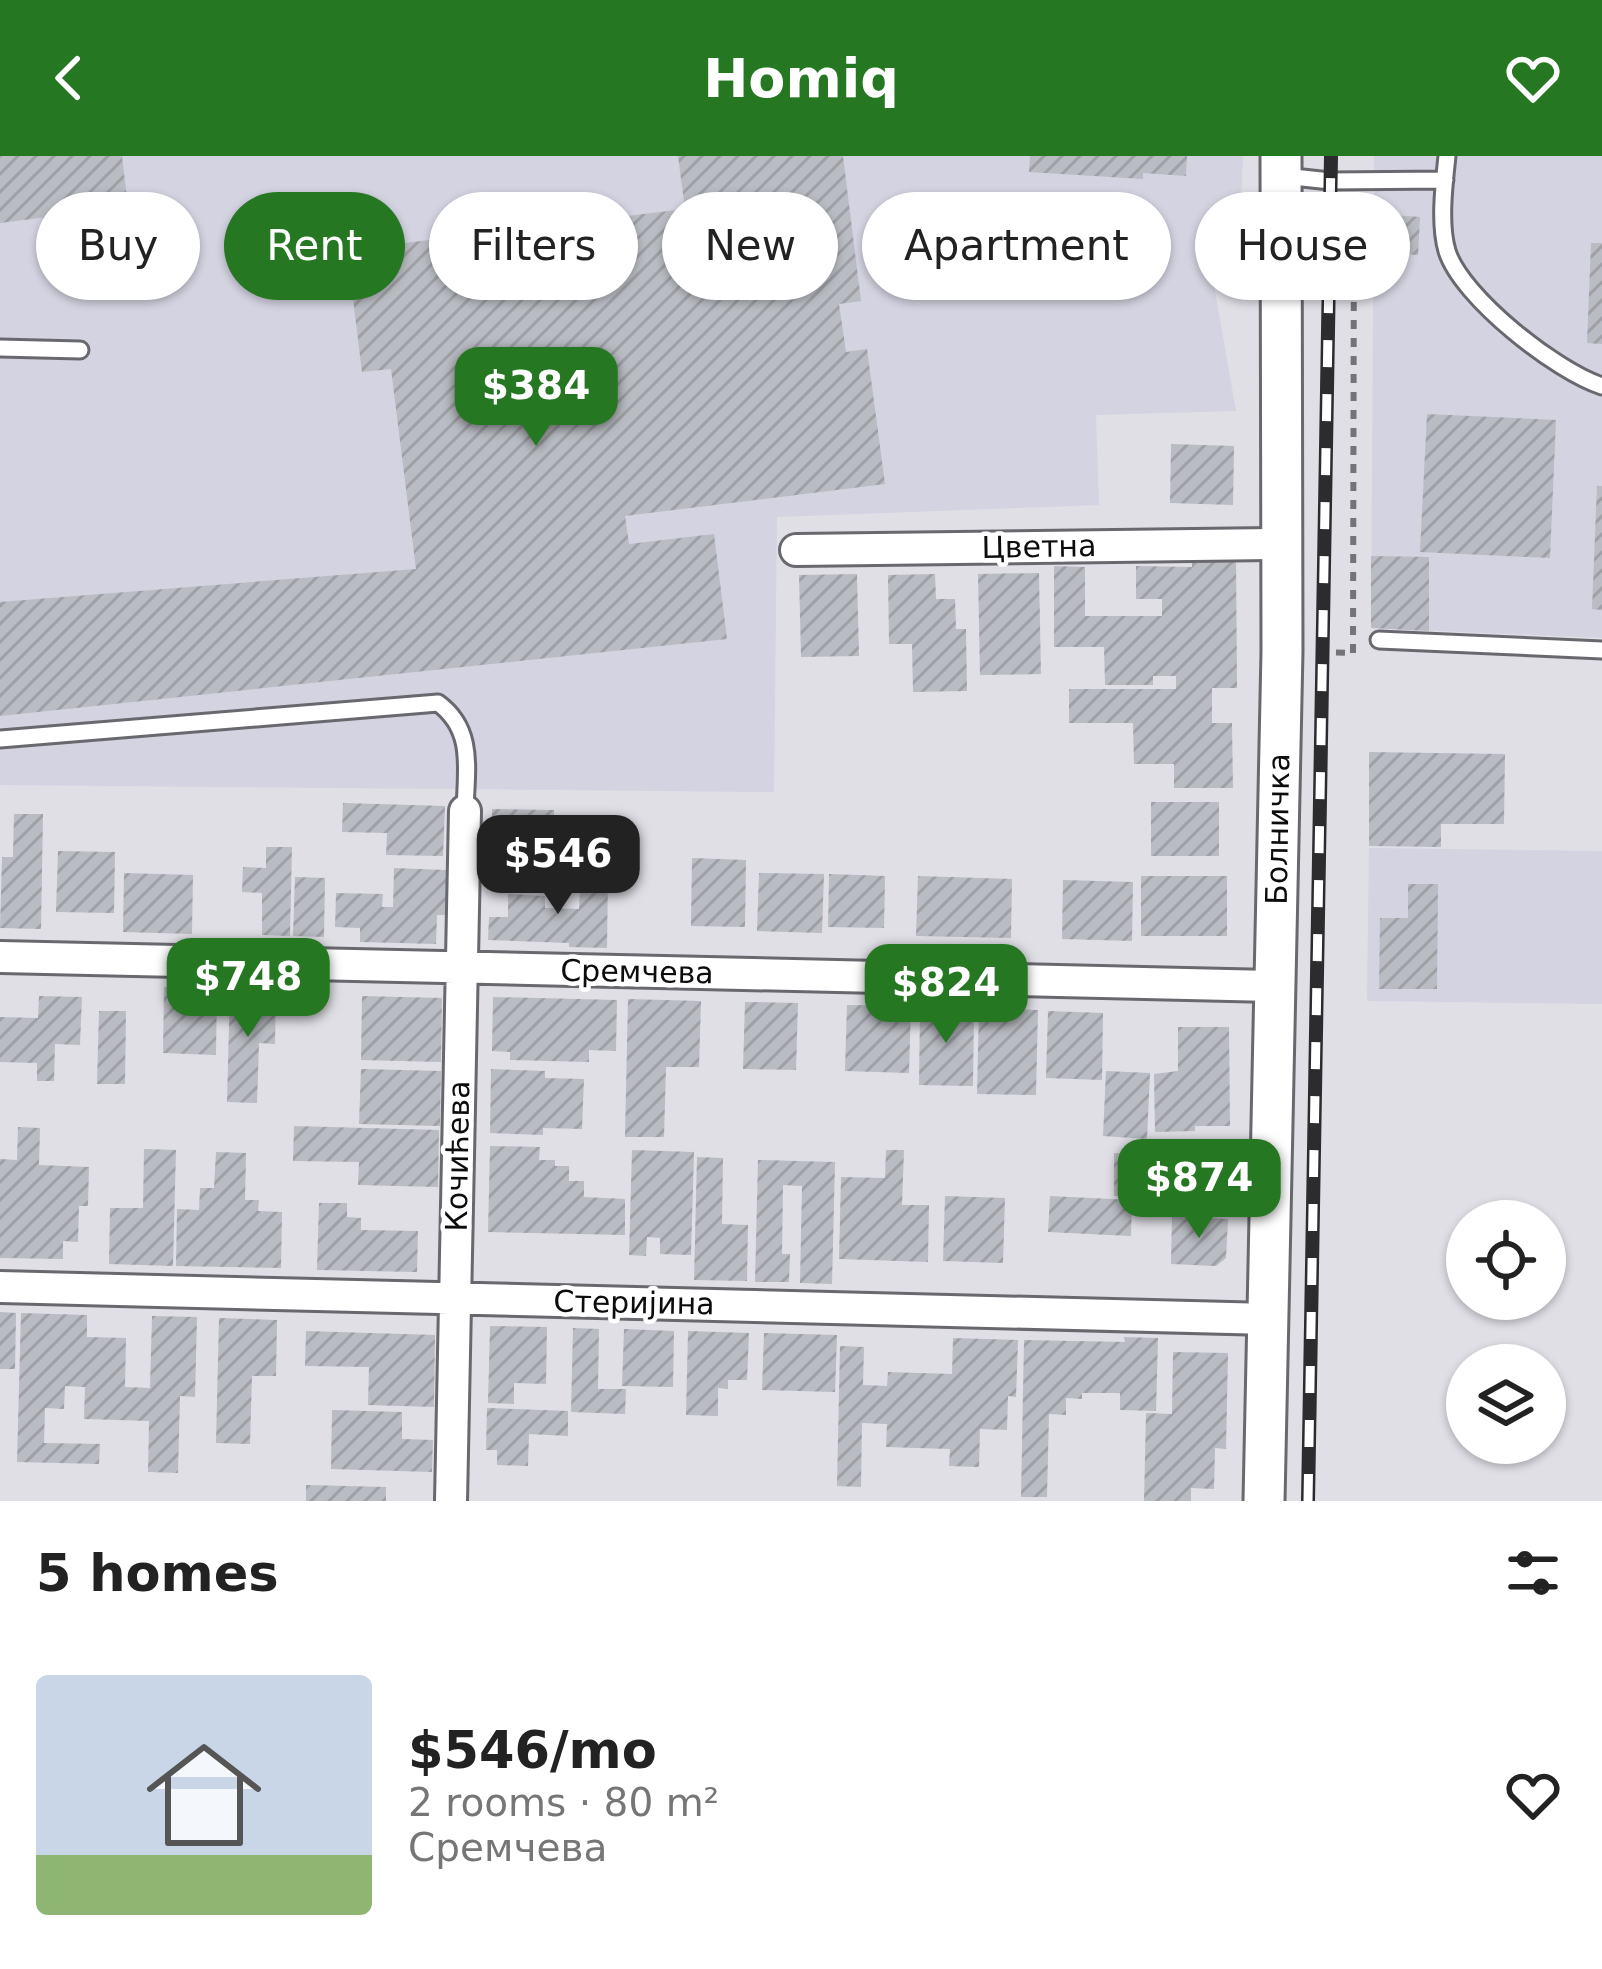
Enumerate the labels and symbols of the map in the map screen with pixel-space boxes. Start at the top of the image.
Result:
pin: $384 [465,347,607,449]
street label: Цветна [981,528,1097,565]
street label: Болничка [1259,753,1296,905]
pin: $546 [487,815,629,917]
pin: $748 [177,938,319,1040]
pin: $824 [875,944,1017,1046]
street label: Сремчева [560,953,714,990]
street label: Кочићева [439,1080,476,1232]
pin: $874 [1128,1139,1270,1241]
street label: Стеријина [553,1284,715,1321]

